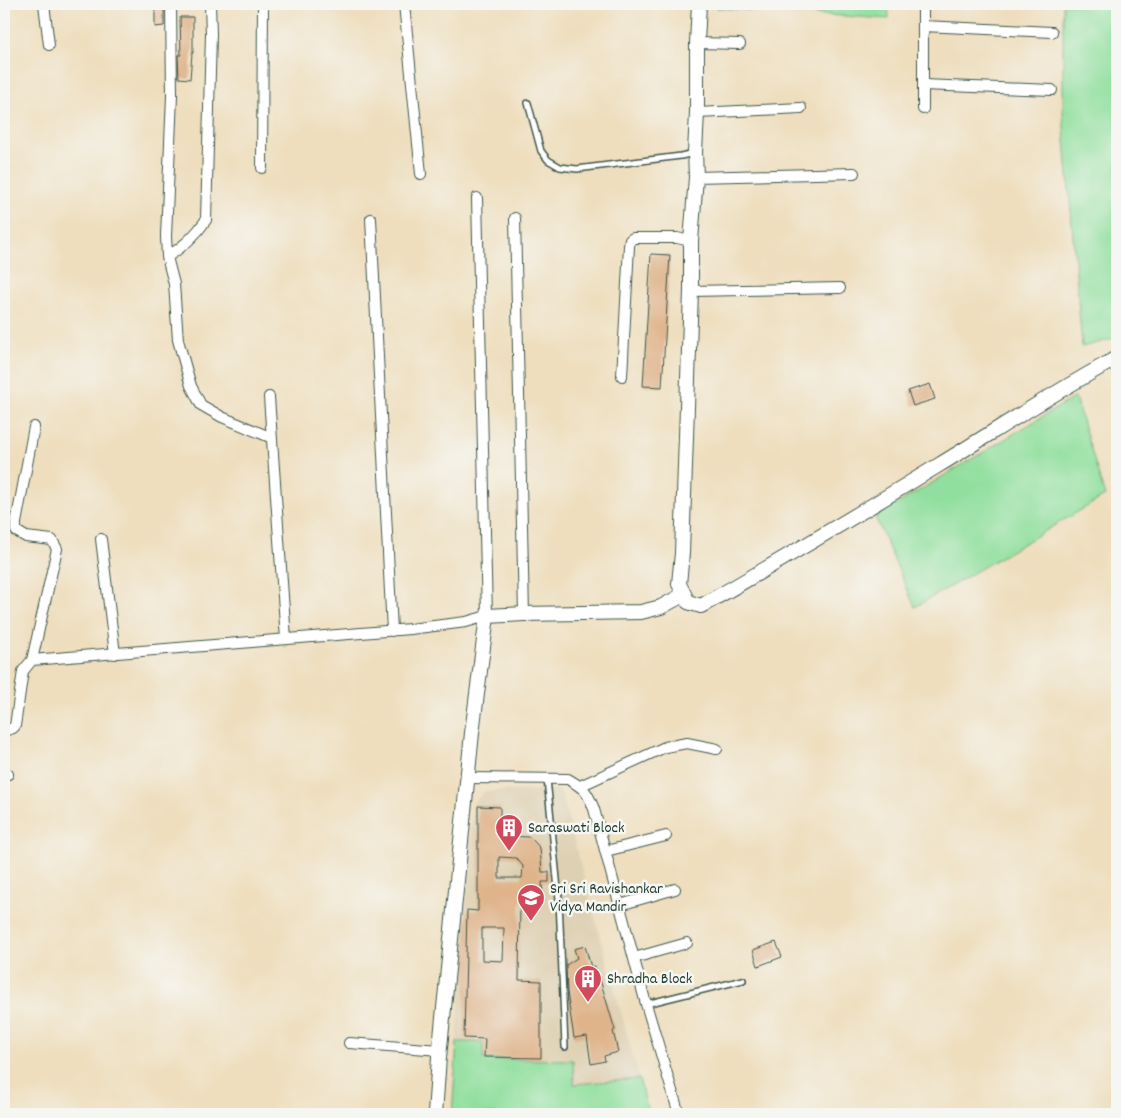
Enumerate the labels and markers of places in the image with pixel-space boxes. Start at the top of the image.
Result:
building icon: Saraswati Block [494,813,524,852]
place label: Saraswati Block [528,817,625,840]
place label: Sri Sri Ravishankar Vidya Mandir [550,878,663,919]
school or university icon: Sri Sri Ravishankar Vidya Mandir [516,883,546,922]
building icon: Shradha Block [573,964,603,1003]
place label: Shradha Block [607,968,692,991]

